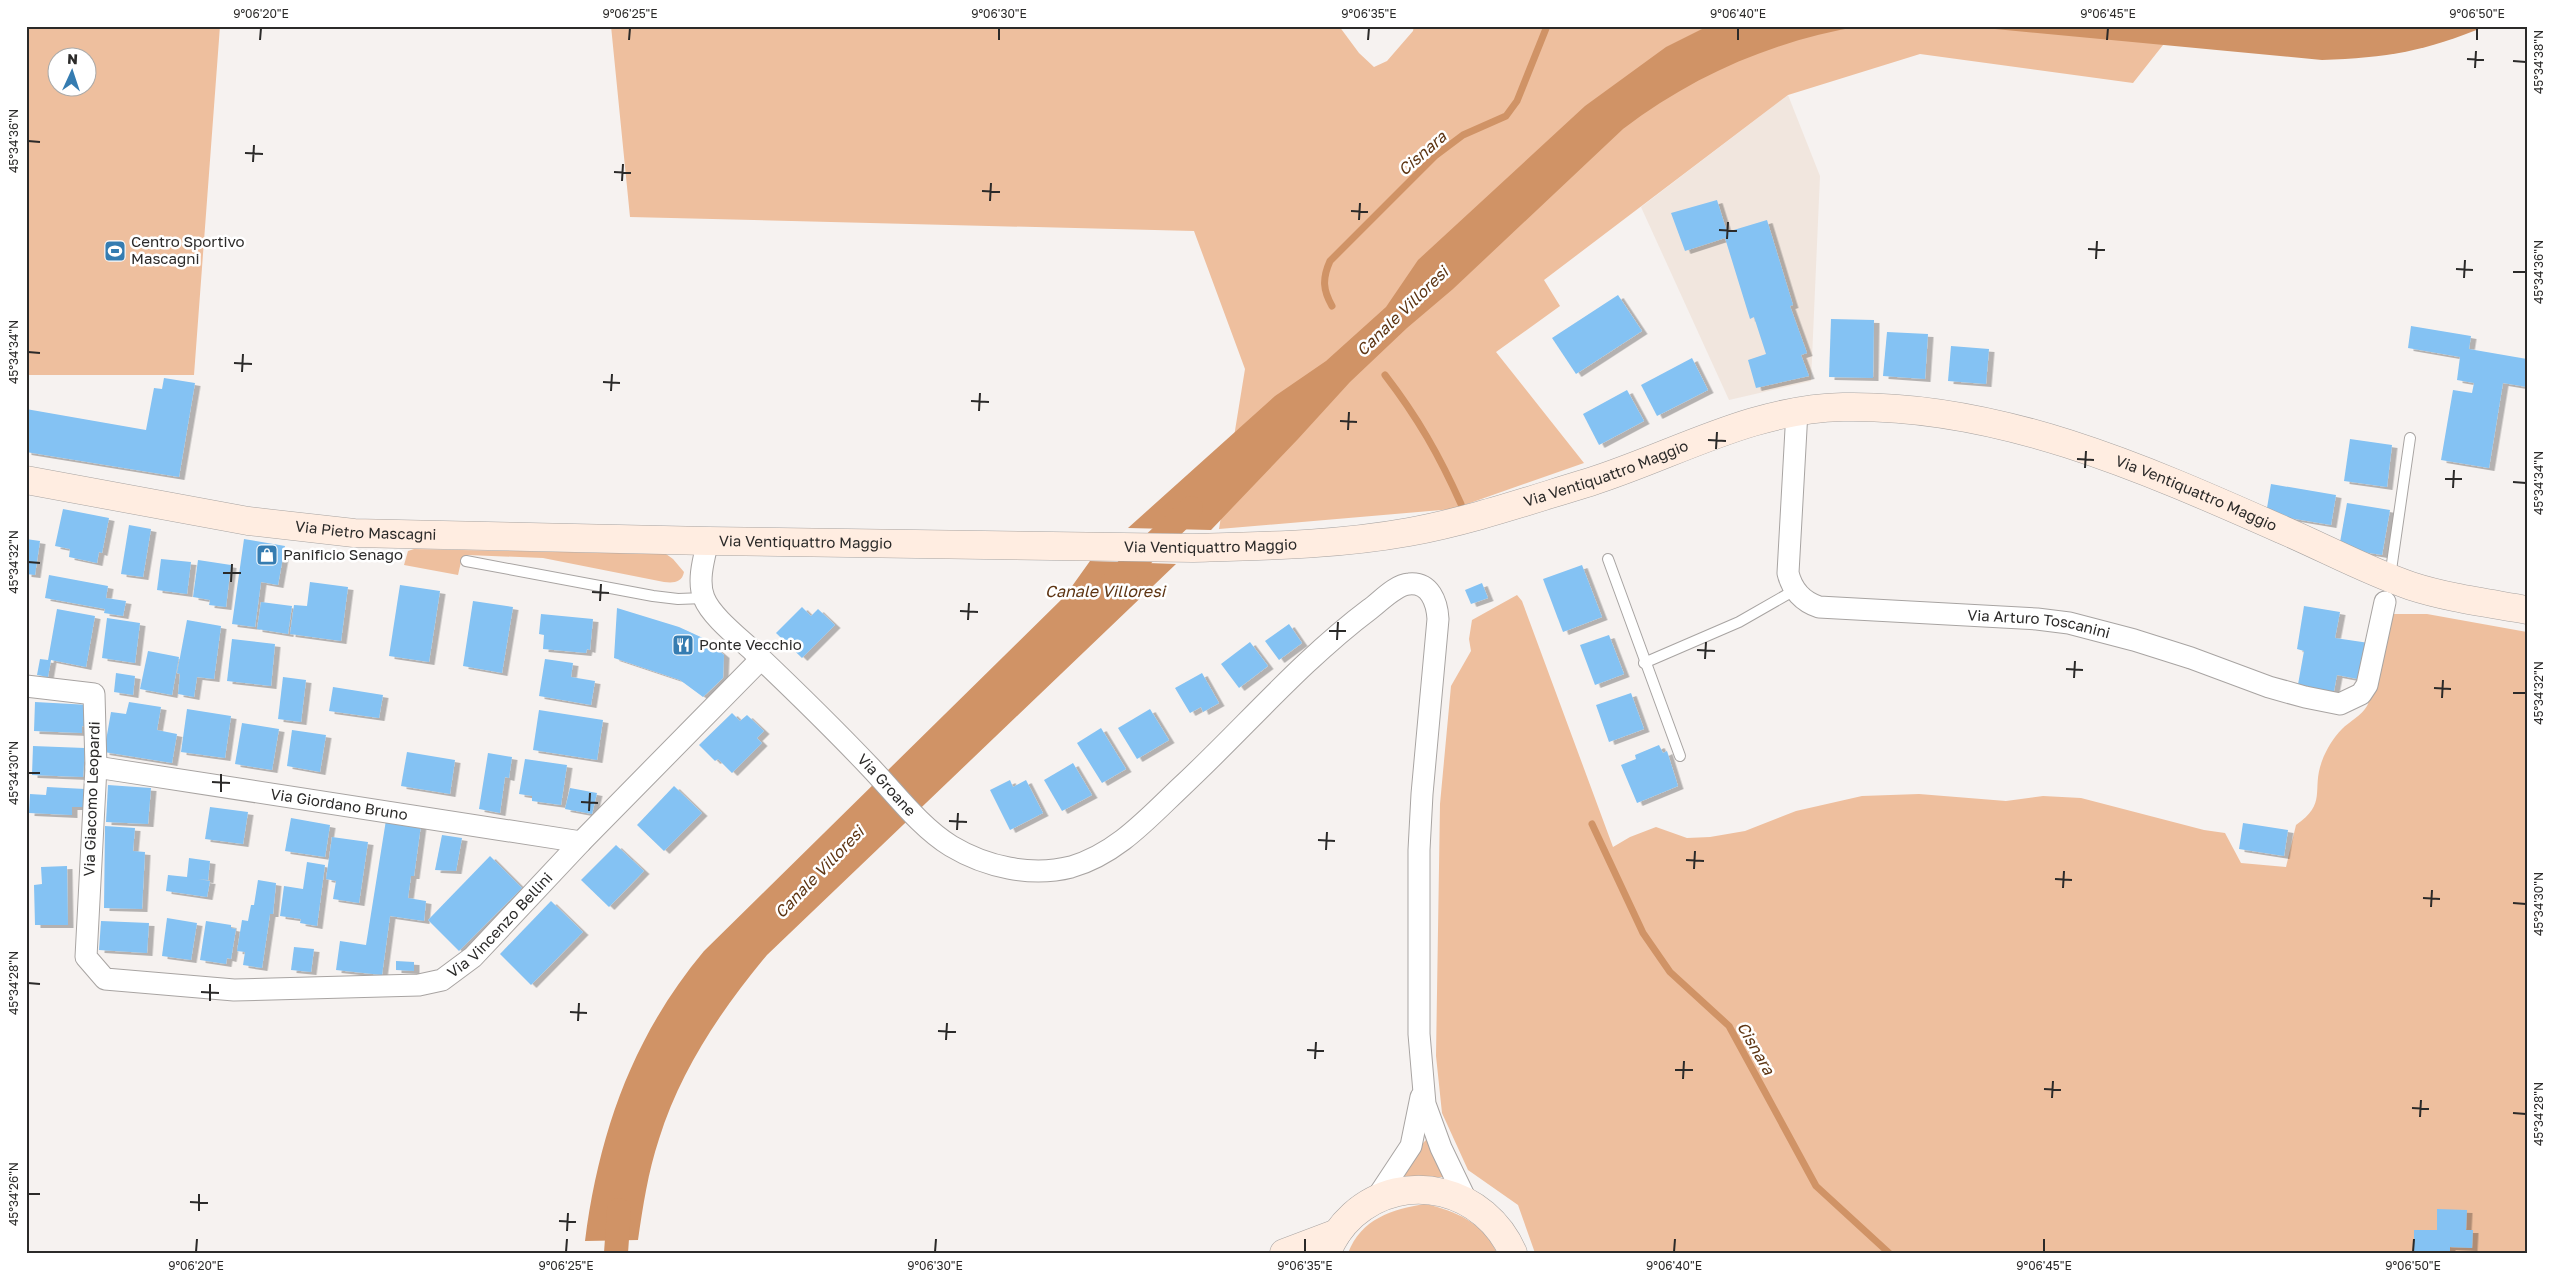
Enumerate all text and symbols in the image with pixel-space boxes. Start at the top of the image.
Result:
text: 9°06'20"E [233,6,289,21]
text: 9°06'25"E [602,6,658,21]
text: 9°06'30"E [971,6,1027,21]
text: 9°06'35"E [1341,6,1397,21]
text: 9°06'40"E [1710,6,1766,21]
text: 9°06'45"E [2080,6,2136,21]
text: 9°06'50"E [2449,6,2505,21]
text: 45°34'38"N [2531,30,2546,94]
north arrow [48,48,98,98]
text: N [67,50,78,67]
text: 45°34'36"N [6,109,21,173]
water label: Cisnara [1394,126,1451,179]
place label: Centro Sportivo Mascagni [131,232,245,267]
sports icon: Centro Sportivo Mascagni [103,239,127,263]
text: 45°34'36"N [2531,240,2546,304]
water label: Canale Villoresi [1352,261,1453,360]
text: 45°34'34"N [6,320,21,384]
street label: Via Ventiquattro Maggio [1521,436,1691,510]
street label: Via Ventiquattro Maggio [2113,451,2280,534]
text: 45°34'34"N [2531,451,2546,515]
street label: Via Pietro Mascagni [294,516,437,543]
text: 45°34'32"N [6,530,21,594]
street label: Via Ventiquattro Maggio [719,531,892,552]
street label: Via Ventiquattro Maggio [1124,534,1297,556]
shop icon: Panificio Senago [255,543,279,567]
place label: Panificio Senago [283,545,403,563]
water label: Canale Villoresi [1045,581,1167,601]
street label: Via Arturo Toscanini [1967,605,2112,641]
restaurant icon: Ponte Vecchio [671,633,695,657]
place label: Ponte Vecchio [699,635,802,653]
text: 45°34'32"N [2531,661,2546,725]
street label: Via Giacomo Leopardi [79,721,103,877]
text: 45°34'30"N [6,741,21,805]
street label: Via Groane [854,750,920,820]
street label: Via Giordano Bruno [269,784,409,823]
water label: Canale Villoresi [770,821,869,922]
street label: Via Vincenzo Bellini [443,868,556,981]
text: 45°34'30"N [2531,872,2546,936]
text: 45°34'28"N [6,951,21,1015]
water label: Cisnara [1733,1018,1780,1079]
text: 45°34'28"N [2531,1082,2546,1146]
text: 45°34'26"N [6,1162,21,1226]
text: 9°06'20"E [168,1258,224,1273]
text: 9°06'25"E [538,1258,594,1273]
text: 9°06'30"E [907,1258,963,1273]
text: 9°06'35"E [1277,1258,1333,1273]
text: 9°06'40"E [1646,1258,1702,1273]
text: 9°06'45"E [2016,1258,2072,1273]
text: 9°06'50"E [2385,1258,2441,1273]

